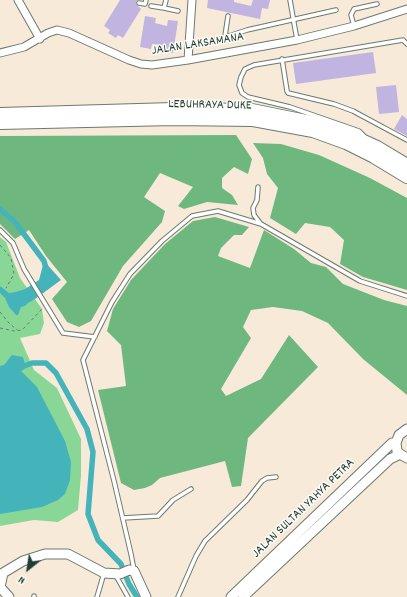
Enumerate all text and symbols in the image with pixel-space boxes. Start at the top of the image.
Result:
street label: JALAN LAKSAMANA [151,30,245,60]
street label: LEBUHRAYA DUKE [168,97,252,115]
street label: JALAN SULTAN YAHYA PETRA [250,456,358,562]
north arrow [8,549,48,589]
text: N [16,571,28,588]

